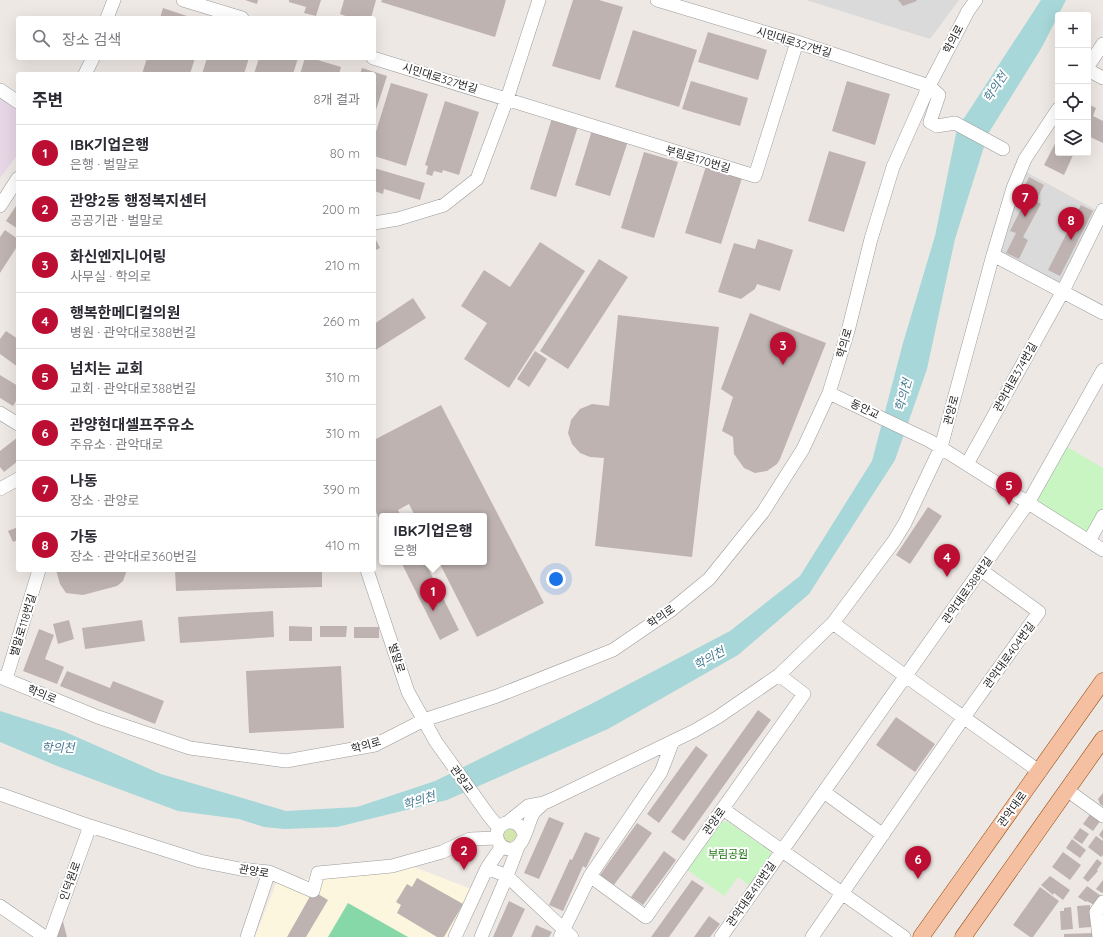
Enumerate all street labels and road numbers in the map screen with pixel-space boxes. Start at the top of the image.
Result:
street label: 학의로 [940,22,966,56]
street label: 시민대로327번길 [755,24,833,60]
street label: 시민대로327번길 [401,60,479,96]
street label: 부림로170번길 [664,143,732,175]
street label: 학의로 [833,326,855,360]
street label: 관악대로374번길 [990,340,1040,414]
street label: 관양로 [940,394,962,426]
street label: 동안교 [848,396,882,422]
street label: 관악대로388번길 [939,554,995,626]
street label: 벌말로118번길 [7,592,39,658]
street label: 학의로 [645,602,677,630]
street label: 관악대로404번길 [980,619,1038,691]
street label: 벌말로 [386,641,408,675]
street label: 학의로 [25,682,59,706]
street label: 학의로 [349,734,383,756]
street label: 관양교 [447,763,477,795]
street label: 관악대로 [994,789,1030,829]
street label: 관양로 [700,805,728,837]
street label: 관악대로418번길 [723,859,779,929]
street label: 인덕원로 [56,860,84,902]
street label: 관양로 [238,861,270,881]

